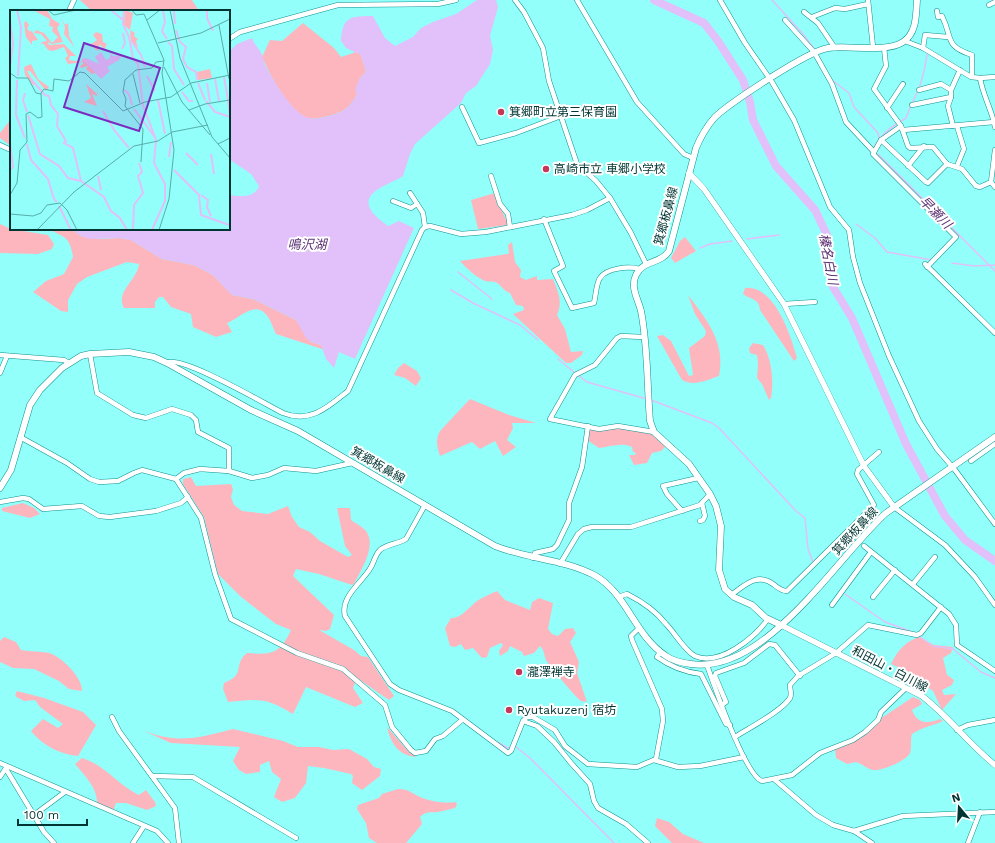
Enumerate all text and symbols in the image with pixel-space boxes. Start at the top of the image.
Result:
inset map [10,10,230,230]
place label: 箕郷町立第三保育園 [509,105,617,119]
marker: 箕郷町立第三保育園 [496,107,506,117]
place label: 高崎市立 車郷小学校 [554,162,666,176]
marker: 高崎市立 車郷小学校 [541,164,551,174]
street label: 箕郷板鼻線 [651,185,681,247]
water label: 早瀬川 [917,193,956,233]
water label: 榛名白川 [816,232,841,288]
water label: 鳴沢湖 [287,237,328,252]
street label: 箕郷板鼻線 [349,444,407,486]
street label: 箕郷板鼻線 [829,504,881,558]
street label: 和田山・白川線 [850,643,930,695]
place label: 瀧澤禅寺 [527,665,575,679]
marker: 瀧澤禅寺 [514,667,524,677]
place label: Ryutakuzenj 宿坊 [517,703,616,717]
marker: Ryutakuzenj 宿坊 [504,705,514,715]
north arrow [939,787,979,827]
text: N [950,791,962,805]
scale bar [18,801,87,827]
text: 100 m [24,808,59,822]

